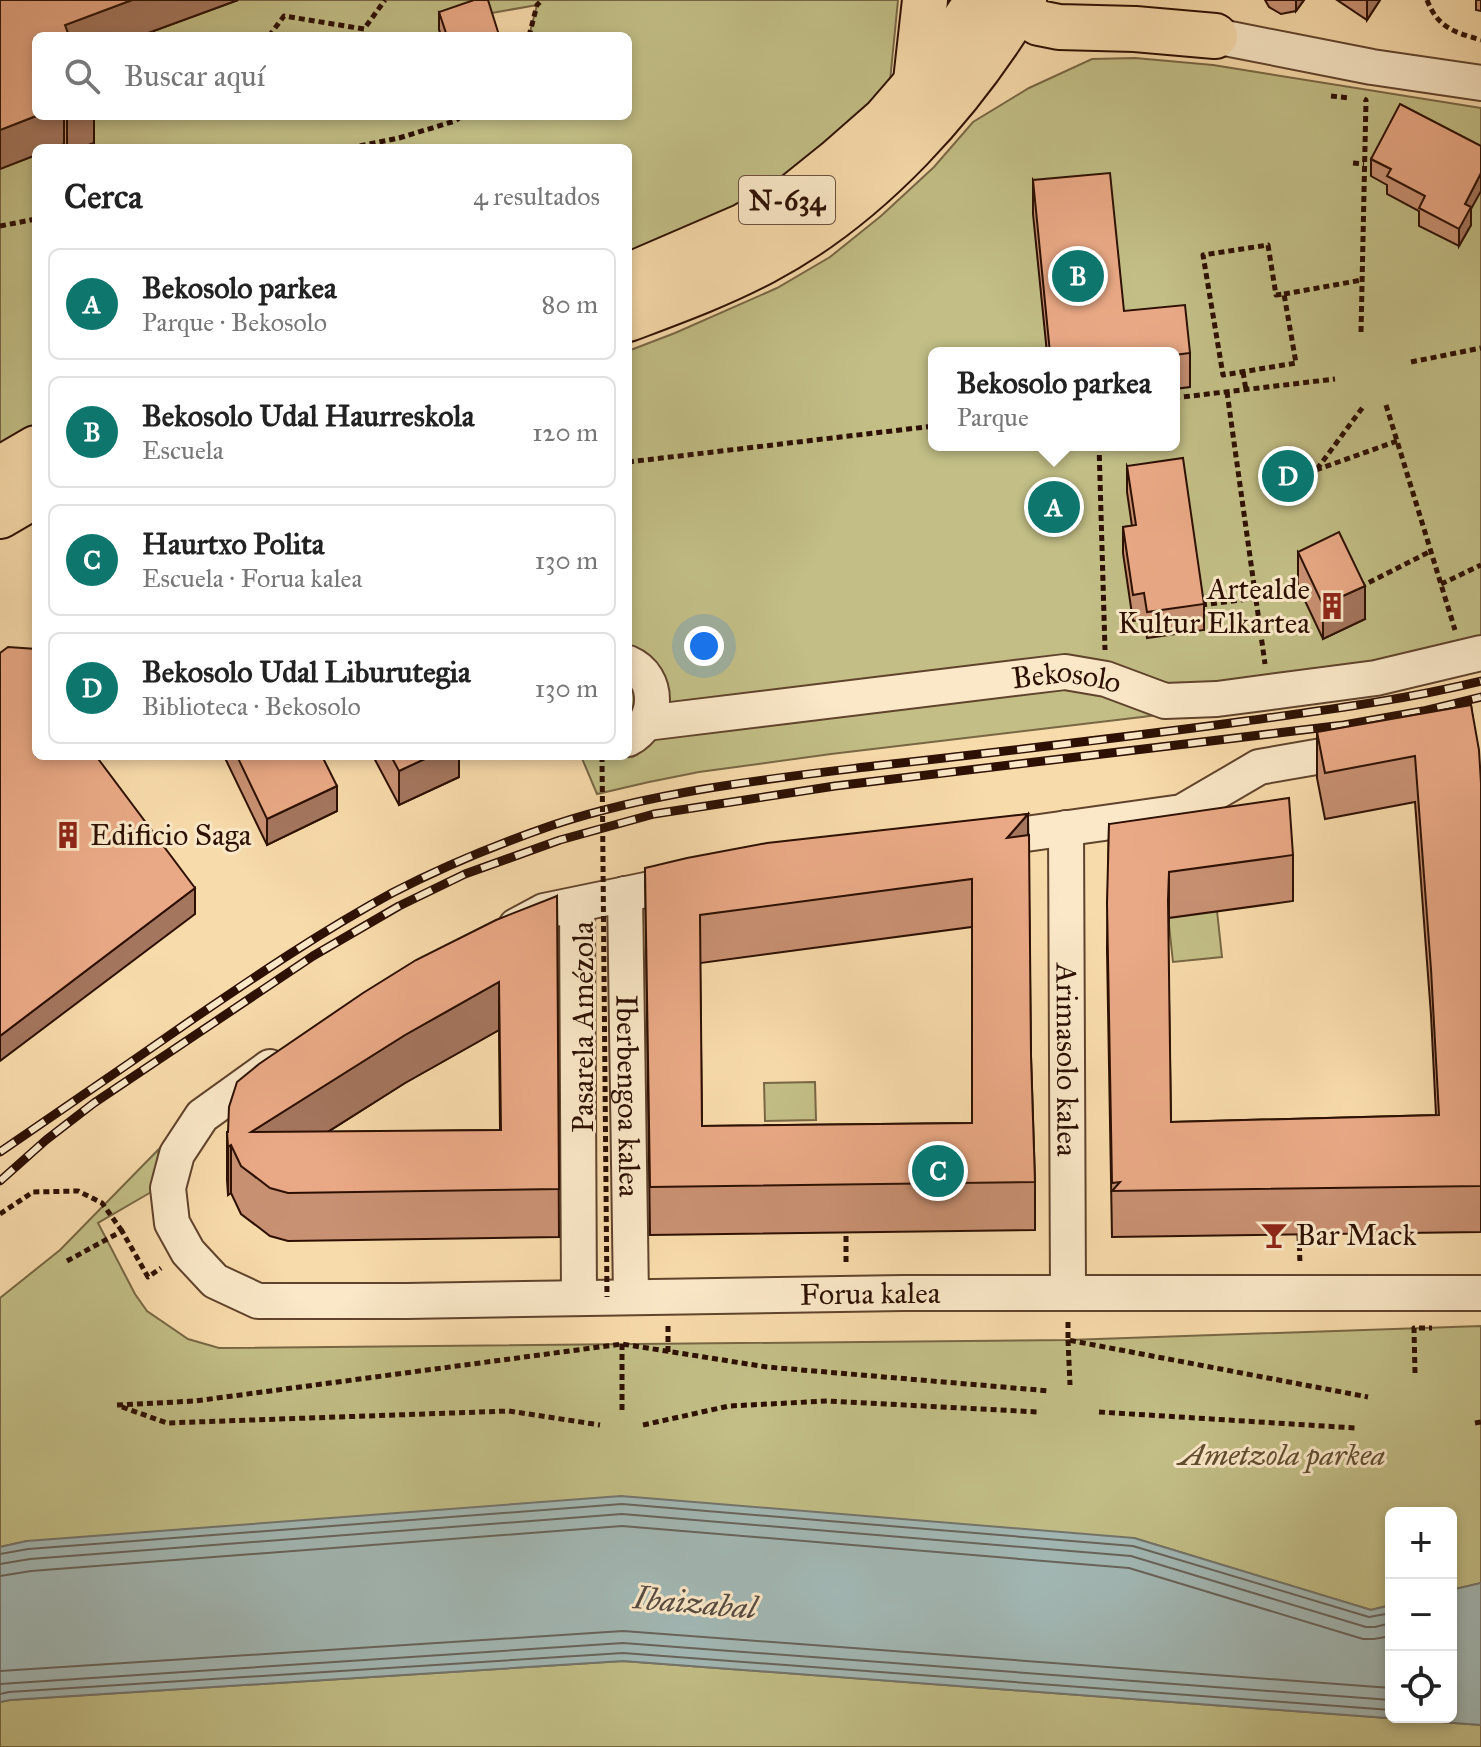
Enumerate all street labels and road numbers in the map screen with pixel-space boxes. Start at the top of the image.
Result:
road number: N-634 [739,176,835,224]
street label: Bekosolo [1010,653,1127,701]
street label: Pasarela Amézola [565,921,601,1133]
street label: Arimasolo kalea [1049,961,1085,1157]
street label: Iberbengoa kalea [608,994,648,1198]
street label: Forua kalea [800,1275,941,1313]

